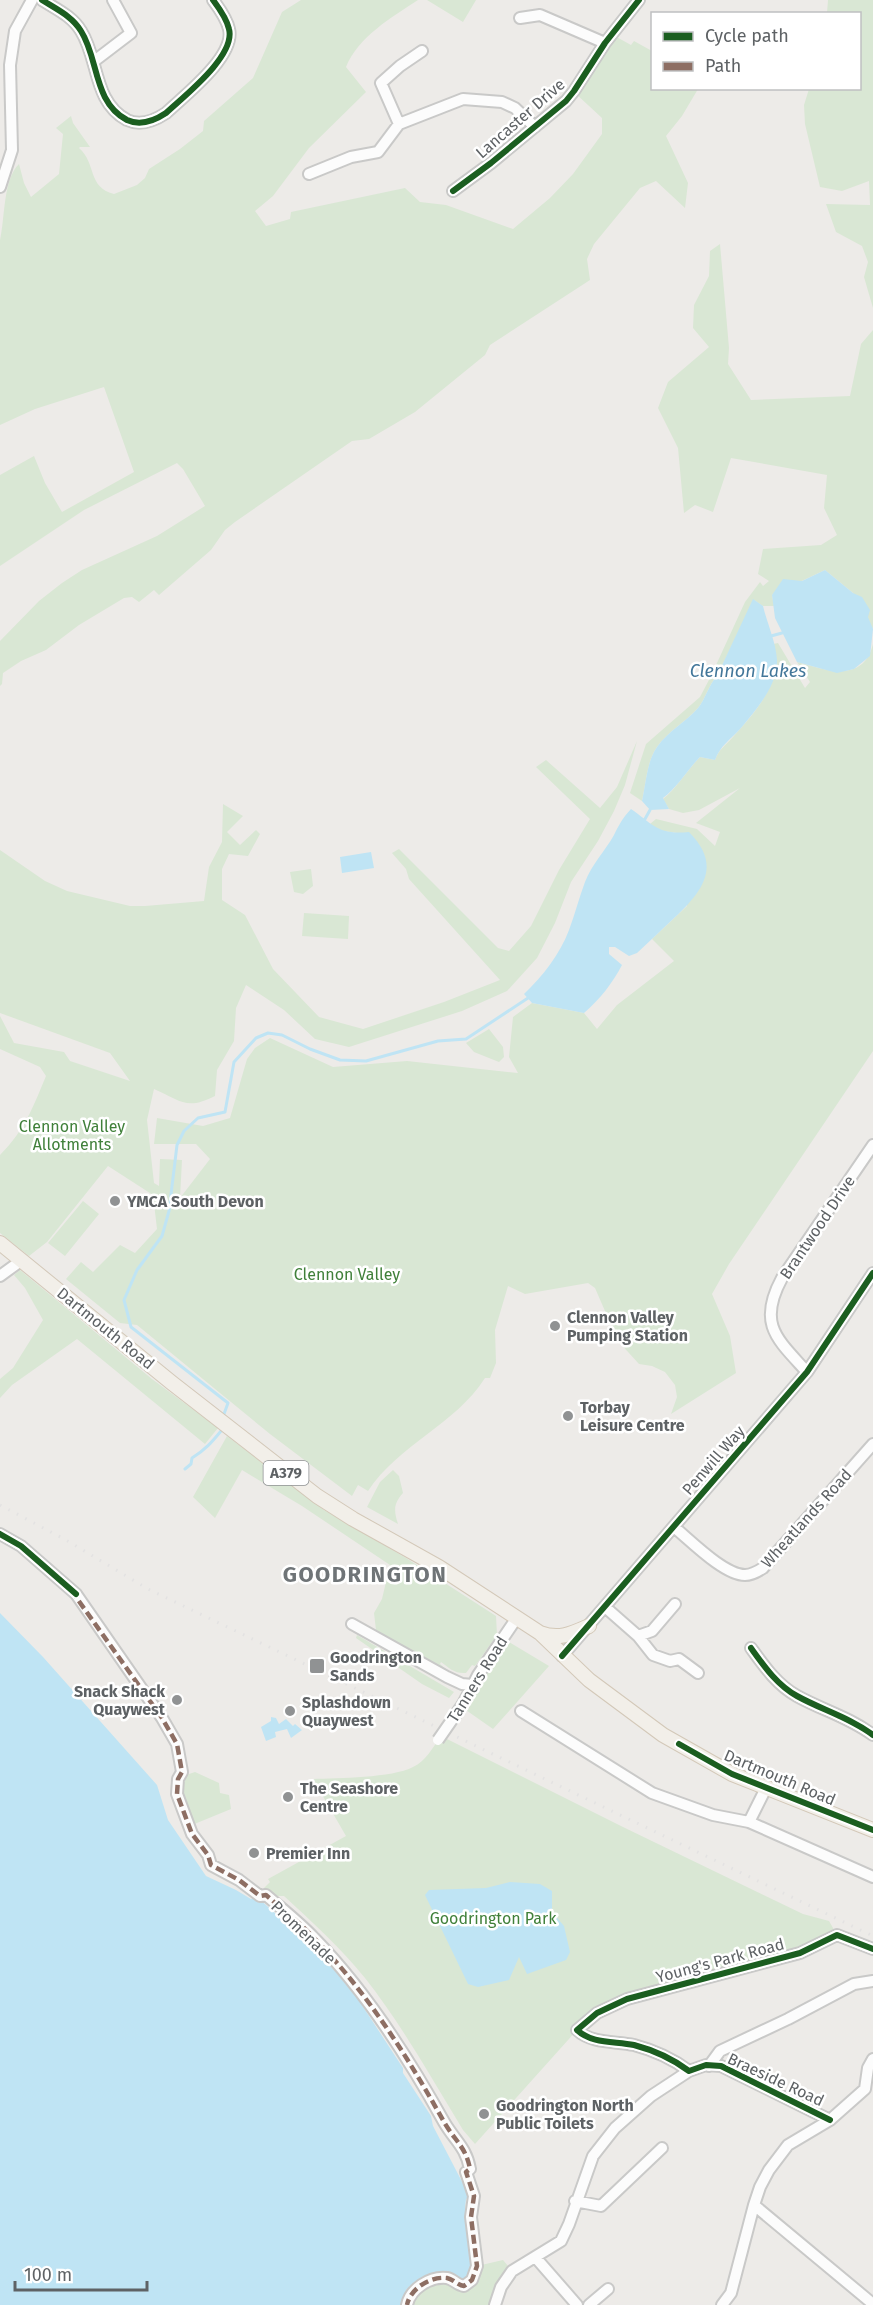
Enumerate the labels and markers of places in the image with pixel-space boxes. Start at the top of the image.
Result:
place label: YMCA South Devon [126,1192,264,1211]
marker: YMCA South Devon [108,1194,122,1208]
place label: Clennon Valley Pumping Station [567,1308,688,1345]
marker: Clennon Valley Pumping Station [548,1319,562,1333]
place label: Torbay Leisure Centre [580,1398,685,1435]
marker: Torbay Leisure Centre [561,1409,575,1423]
place label: Goodrington Sands [330,1648,422,1685]
marker: Goodrington Sands [308,1657,326,1675]
place label: Snack Shack Quaywest [74,1682,166,1719]
marker: Snack Shack Quaywest [170,1693,184,1707]
place label: Splashdown Quaywest [302,1693,391,1730]
marker: Splashdown Quaywest [283,1704,297,1718]
place label: The Seashore Centre [300,1779,398,1816]
marker: The Seashore Centre [281,1790,295,1804]
place label: Premier Inn [266,1844,350,1863]
marker: Premier Inn [247,1846,261,1860]
place label: Goodrington North Public Toilets [496,2096,634,2133]
marker: Goodrington North Public Toilets [477,2107,491,2121]

